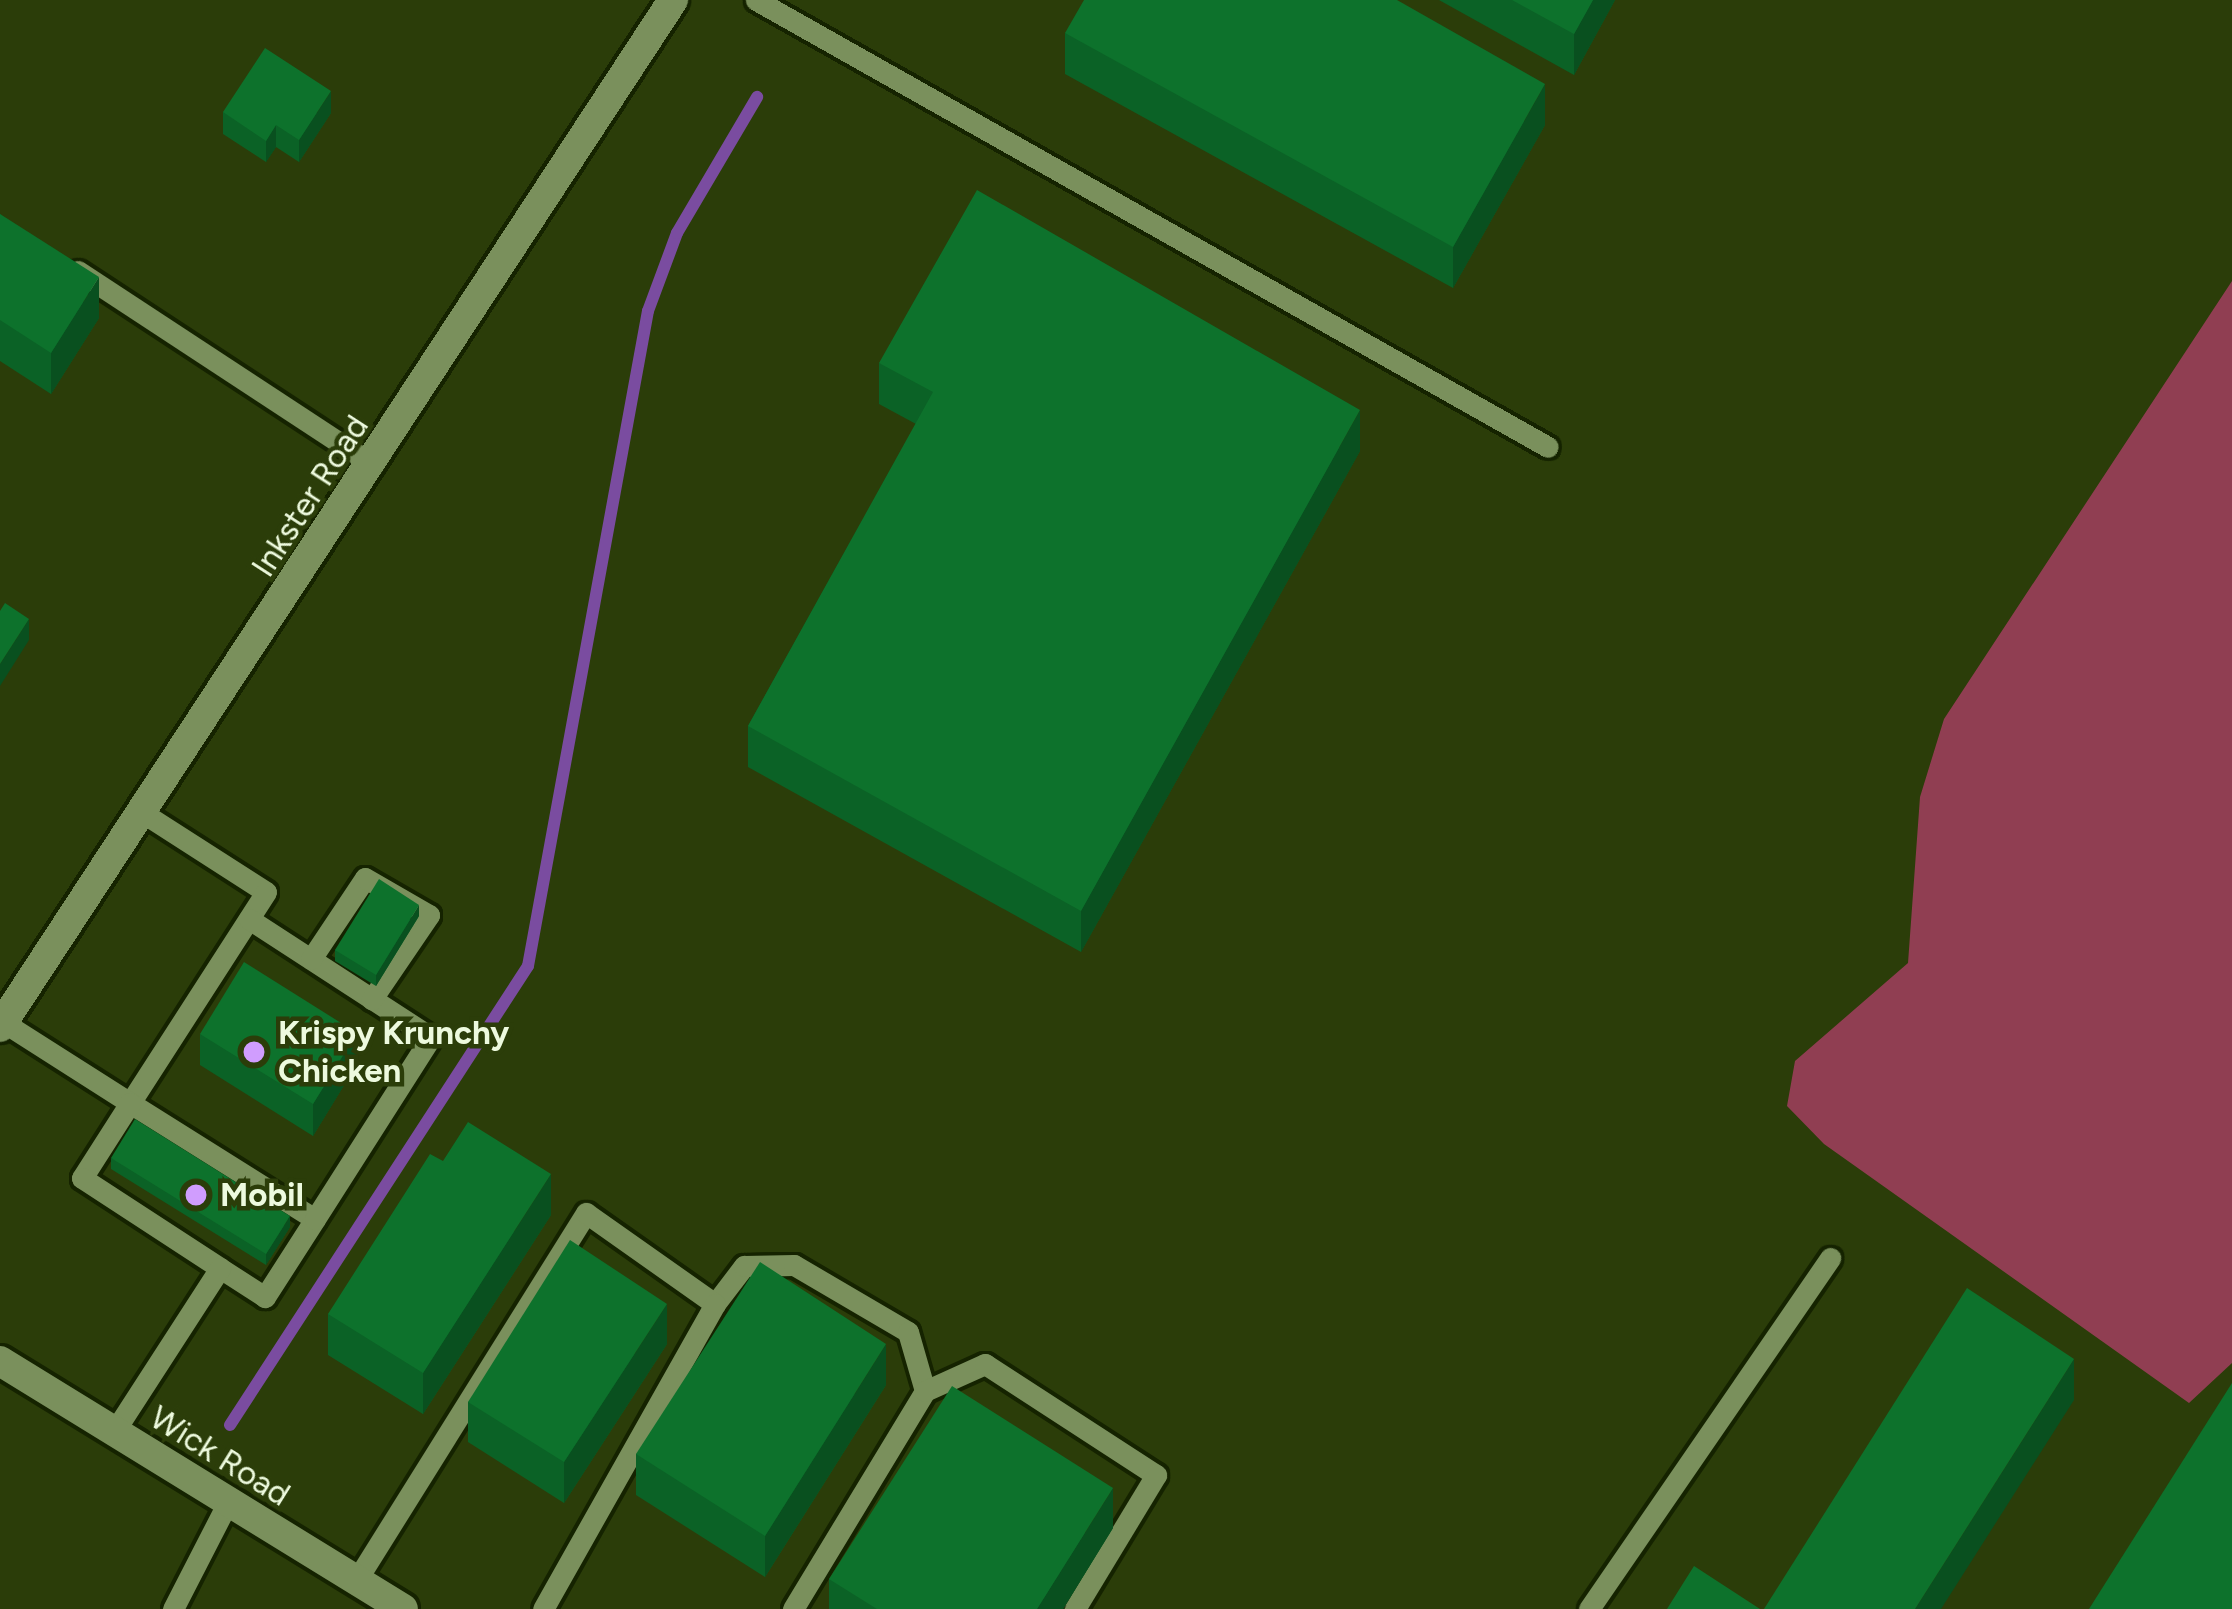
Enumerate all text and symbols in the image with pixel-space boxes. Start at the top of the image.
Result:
street label: Inkster Road [243,408,377,584]
place label: Krispy Krunchy Chicken [278,1013,509,1091]
marker: Krispy Krunchy Chicken [241,1039,267,1065]
place label: Mobil [220,1175,304,1215]
marker: Mobil [183,1182,209,1208]
street label: Wick Road [143,1398,297,1514]

